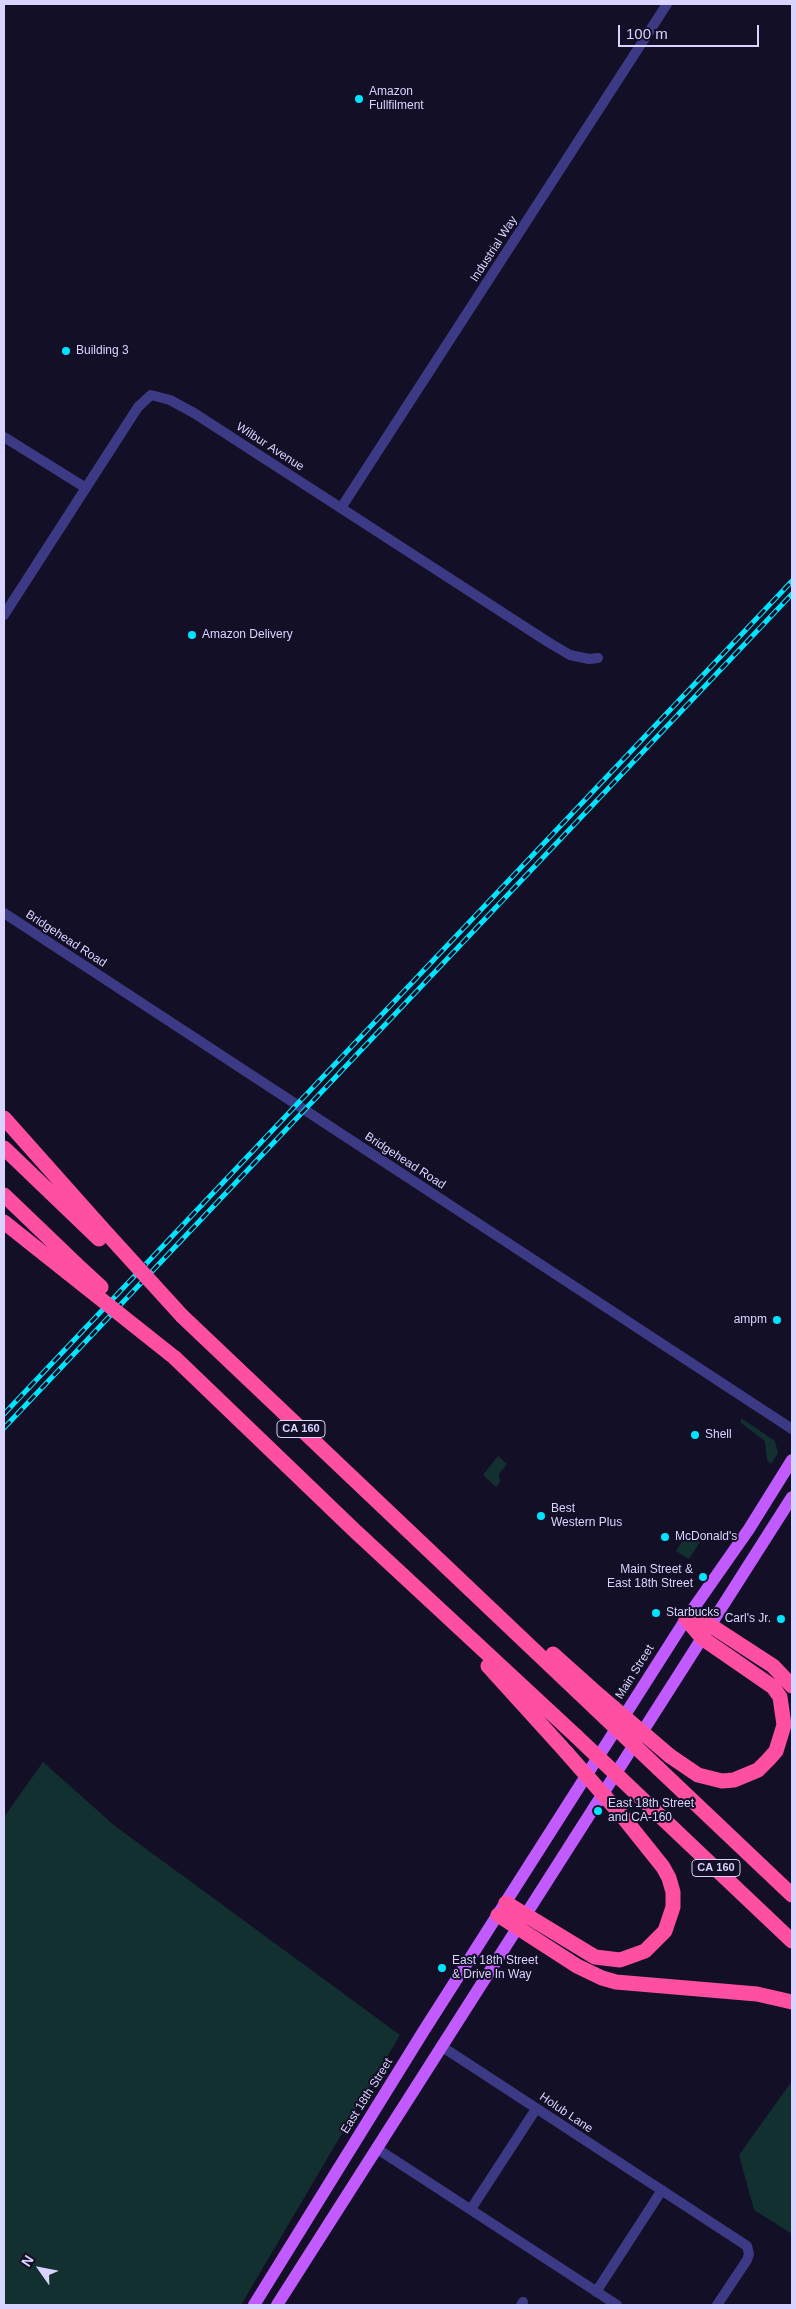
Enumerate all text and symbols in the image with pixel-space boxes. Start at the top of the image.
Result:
scale bar [621,15,762,47]
text: 100 m [626,25,668,42]
place label: Amazon Fullfilment [369,85,424,113]
marker: Amazon Fullfilment [353,93,365,105]
street label: Industrial Way [467,213,521,285]
place label: Building 3 [76,344,129,358]
marker: Building 3 [60,345,72,357]
street label: Wilbur Avenue [233,420,307,474]
place label: Amazon Delivery [202,628,293,642]
marker: Amazon Delivery [186,629,198,641]
street label: Bridgehead Road [23,908,109,970]
street label: Bridgehead Road [362,1130,448,1192]
place label: ampm [734,1313,767,1327]
marker: ampm [771,1314,783,1326]
road number: CA 160 [277,1420,325,1438]
place label: Shell [705,1428,732,1442]
marker: Shell [689,1429,701,1441]
place label: Best Western Plus [551,1502,622,1530]
marker: Best Western Plus [535,1510,547,1522]
place label: McDonald's [675,1530,737,1544]
marker: McDonald's [659,1531,671,1543]
place label: Main Street & East 18th Street [607,1563,693,1591]
marker: Main Street & East 18th Street [697,1571,709,1583]
place label: Starbucks [666,1606,719,1620]
marker: Starbucks [650,1607,662,1619]
place label: Carl's Jr. [725,1612,771,1626]
marker: Carl's Jr. [775,1613,787,1625]
street label: Main Street [613,1642,657,1702]
place label: East 18th Street and CA-160 [608,1797,694,1825]
marker: East 18th Street and CA-160 [592,1805,604,1817]
road number: CA 160 [692,1860,740,1876]
place label: East 18th Street & Drive In Way [452,1954,538,1982]
marker: East 18th Street & Drive In Way [436,1962,448,1974]
street label: East 18th Street [338,2056,396,2136]
street label: Holub Lane [537,2090,595,2136]
north arrow [15,2244,65,2294]
text: N [18,2252,37,2269]

